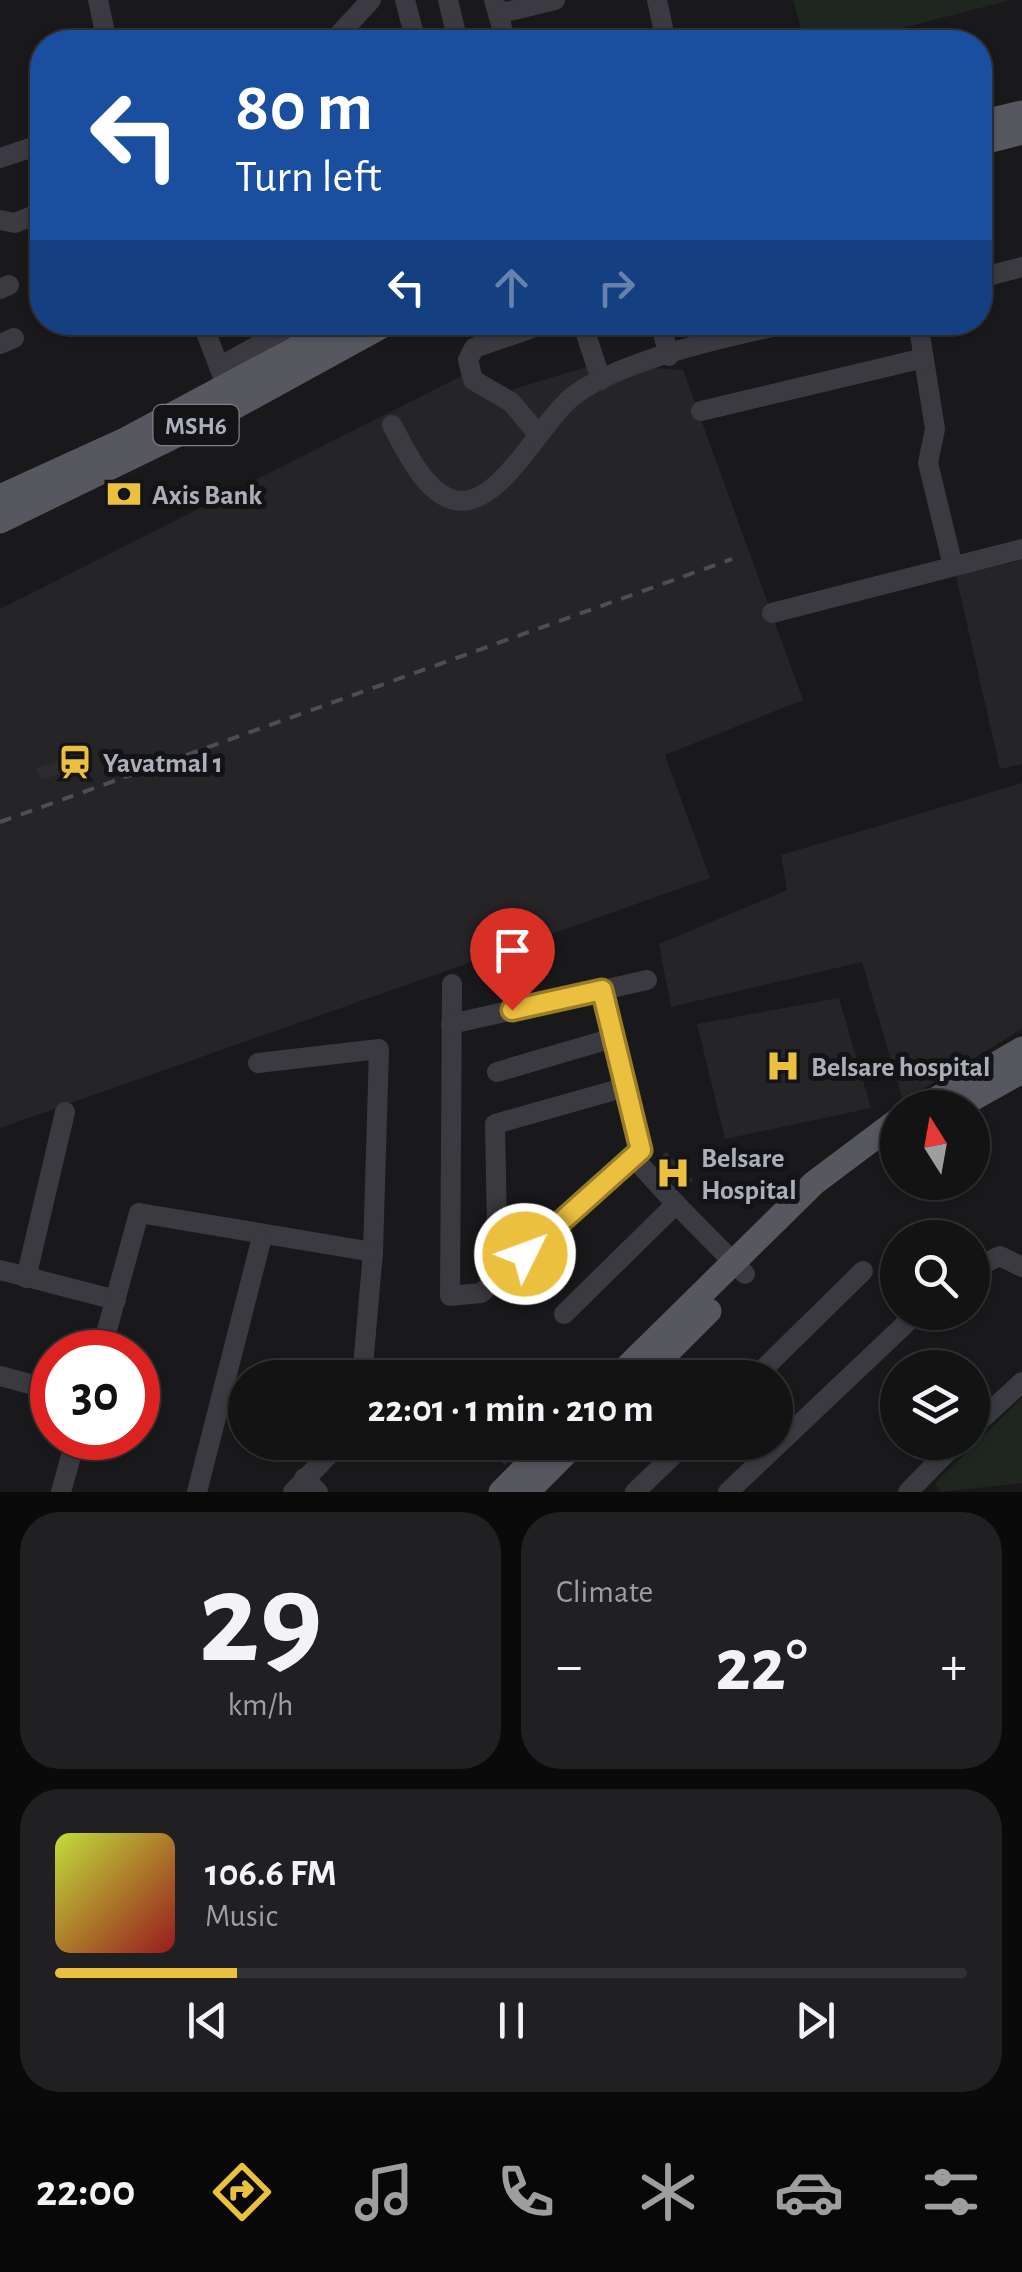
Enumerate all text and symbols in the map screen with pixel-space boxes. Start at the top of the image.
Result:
icon: left [70,70,200,200]
text: 80 m [235,73,373,143]
text: Turn left [235,155,382,200]
icon: left [379,260,434,315]
icon: ahead [484,260,539,315]
icon: right [589,260,644,315]
road number: MSH6 [154,405,238,445]
bank icon: Axis Bank [105,475,143,513]
place label: Axis Bank [152,482,262,510]
station icon: Yavatmal 1 [56,743,94,781]
place label: Yavatmal 1 [103,750,223,778]
pin [470,908,555,1011]
icon: arrive [485,923,540,978]
hospital icon: Belsare hospital [764,1047,802,1085]
place label: Belsare hospital [811,1054,990,1082]
north arrow [880,1090,990,1200]
map controls [880,1090,990,1460]
place label: Belsare Hospital [701,1145,797,1205]
hospital icon: Belsare Hospital [654,1154,692,1192]
position arrow [473,1202,577,1306]
button: search [880,1220,990,1330]
speed limit sign: 30 [30,1330,160,1460]
button: layers [880,1350,990,1460]
text: 22:01 · 1 min · 210 m [367,1391,654,1429]
text: 29 [198,1556,323,1686]
text: Climate [556,1576,653,1608]
text: 22° [715,1629,808,1704]
text: − [556,1639,582,1694]
text: + [941,1639,967,1694]
text: km/h [227,1689,294,1721]
text: 106.6 FM [205,1855,337,1893]
text: Music [205,1900,278,1932]
icon: previous [180,1993,235,2048]
icon: pause [484,1993,539,2048]
icon: next [788,1993,843,2048]
icon: directions [207,2157,277,2227]
icon: music [349,2157,419,2227]
icon: phone [491,2157,561,2227]
icon: climate [633,2157,703,2227]
icon: car [774,2157,844,2227]
icon: filters [916,2157,986,2227]
text: 22:00 [36,2169,135,2214]

